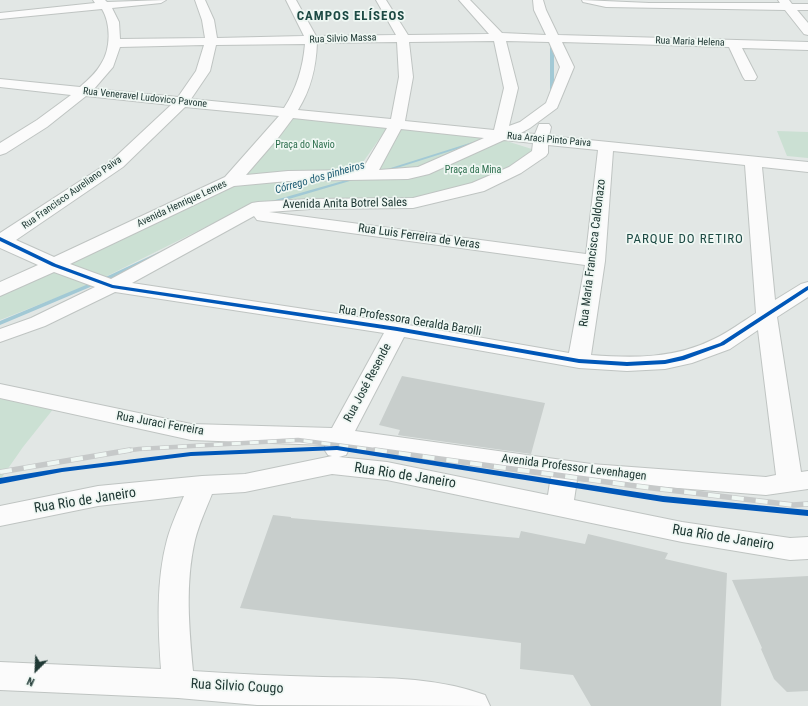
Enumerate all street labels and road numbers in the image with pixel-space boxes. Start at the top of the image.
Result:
street label: Rua Silvio Massa [309,32,377,46]
street label: Rua Maria Helena [655,35,725,49]
street label: Rua Veneravel Ludovico Pavone [82,86,208,110]
street label: Rua Araci Pinto Paiva [507,130,591,150]
street label: Rua Francisco Aureliano Paiva [20,154,124,232]
street label: Avenida Henrique Lemes [135,178,229,230]
street label: Rua Maria Francisca Caldonazo [577,178,609,328]
street label: Avenida Anita Botrel Sales [283,196,407,212]
street label: Rua Luis Ferreira de Veras [357,221,481,253]
street label: Rua Professora Geralda Barolli [338,303,482,339]
street label: Rua José Resende [341,341,395,425]
street label: Rua Juraci Ferreira [115,409,205,439]
street label: Avenida Professor Levenhagen [501,452,647,484]
street label: Rua Rio de Janeiro [353,460,457,492]
street label: Rua Rio de Janeiro [33,485,137,517]
street label: Rua Rio de Janeiro [671,522,775,554]
street label: Rua Silvio Cougo [190,676,284,698]

